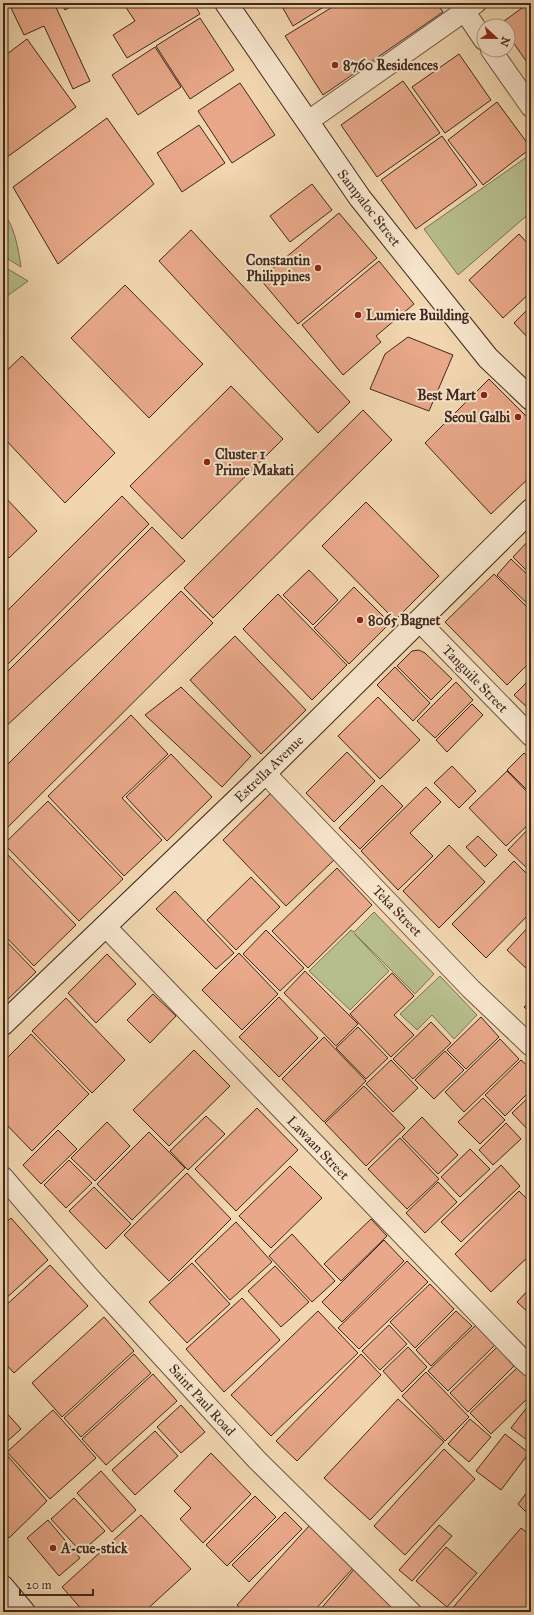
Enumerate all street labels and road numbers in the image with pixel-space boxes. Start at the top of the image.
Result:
street label: Sampaloc Street [334,166,404,250]
street label: Tanguile Street [438,642,512,716]
street label: Estrella Avenue [231,732,307,806]
street label: Teka Street [368,882,426,940]
street label: Lawaan Street [283,1112,353,1184]
street label: Saint Paul Road [165,1360,239,1440]

